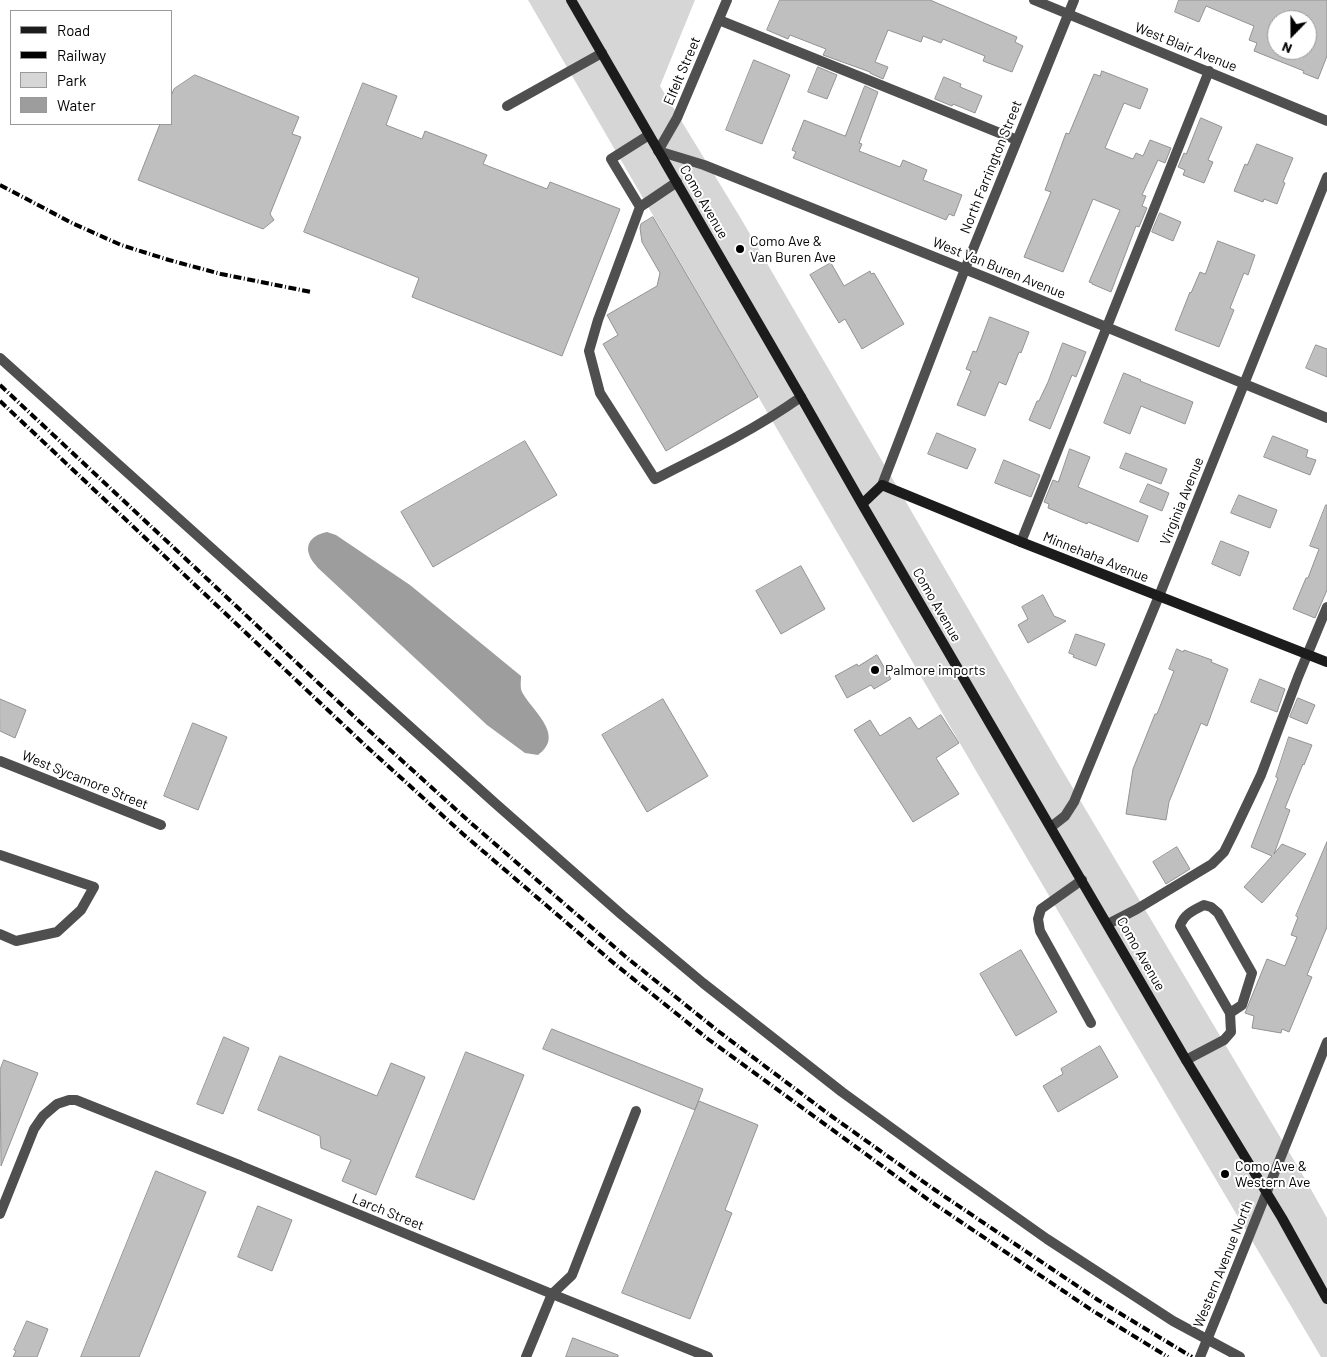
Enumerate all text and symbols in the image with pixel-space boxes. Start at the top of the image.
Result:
legend [10,10,172,125]
north arrow [1267,10,1317,60]
street label: West Blair Avenue [1132,19,1240,75]
text: Road [57,21,90,39]
street label: Elfelt Street [660,34,704,108]
text: N [1279,39,1294,58]
text: Railway [57,46,106,64]
text: Park [57,71,86,89]
text: Water [57,96,96,114]
street label: North Farrington Street [957,98,1025,236]
street label: Como Avenue [676,162,732,242]
place label: Como Ave & Van Buren Ave [750,233,836,266]
street label: West Van Buren Avenue [930,234,1068,302]
marker: Como Ave & Van Buren Ave [734,243,746,255]
street label: Virginia Avenue [1157,455,1207,547]
street label: Minnehaha Avenue [1041,528,1151,586]
street label: Como Avenue [909,565,965,645]
place label: Palmore imports [885,662,986,678]
marker: Palmore imports [869,664,881,676]
street label: West Sycamore Street [19,747,151,813]
street label: Como Avenue [1113,914,1169,994]
place label: Como Ave & Western Ave [1235,1158,1310,1190]
marker: Como Ave & Western Ave [1219,1168,1231,1180]
street label: Larch Street [350,1190,426,1234]
street label: Western Avenue North [1190,1198,1256,1330]

